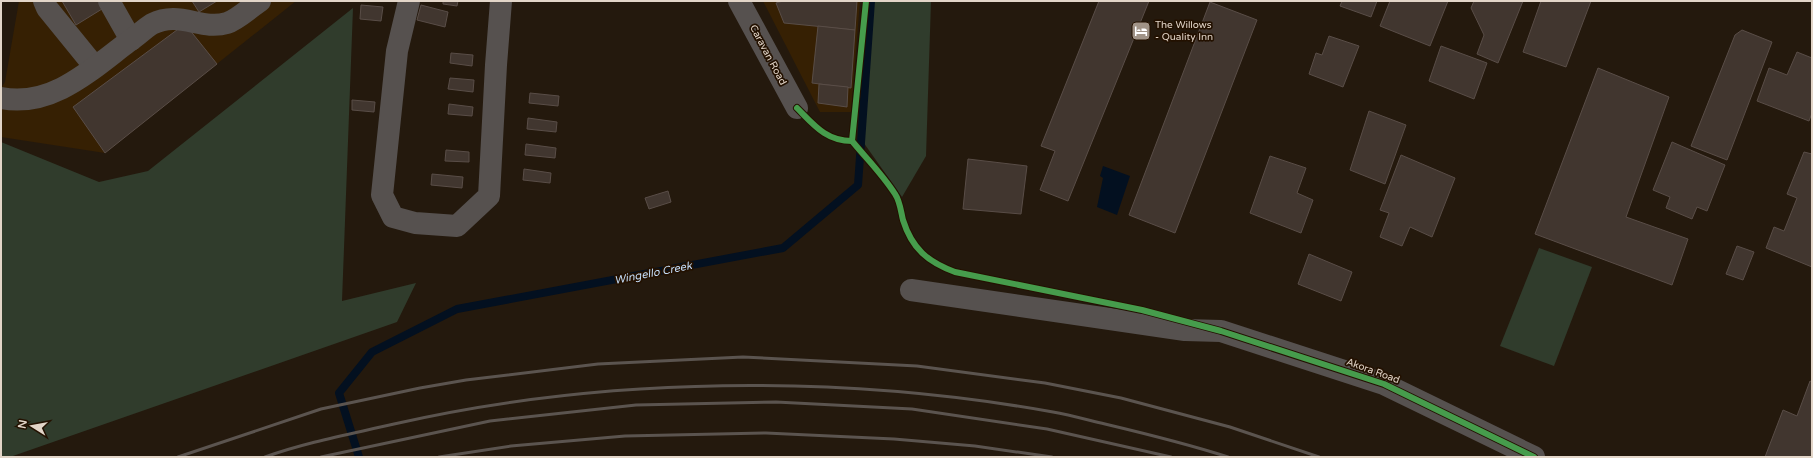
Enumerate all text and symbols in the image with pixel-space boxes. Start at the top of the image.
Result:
place label: The Willows - Quality Inn [1155,19,1213,43]
hotel icon: The Willows - Quality Inn [1130,20,1152,42]
street label: Caravan Road [747,23,789,87]
water label: Wingello Creek [613,259,694,287]
street label: Akora Road [1345,356,1401,386]
north arrow [12,406,52,446]
text: N [15,419,30,430]

